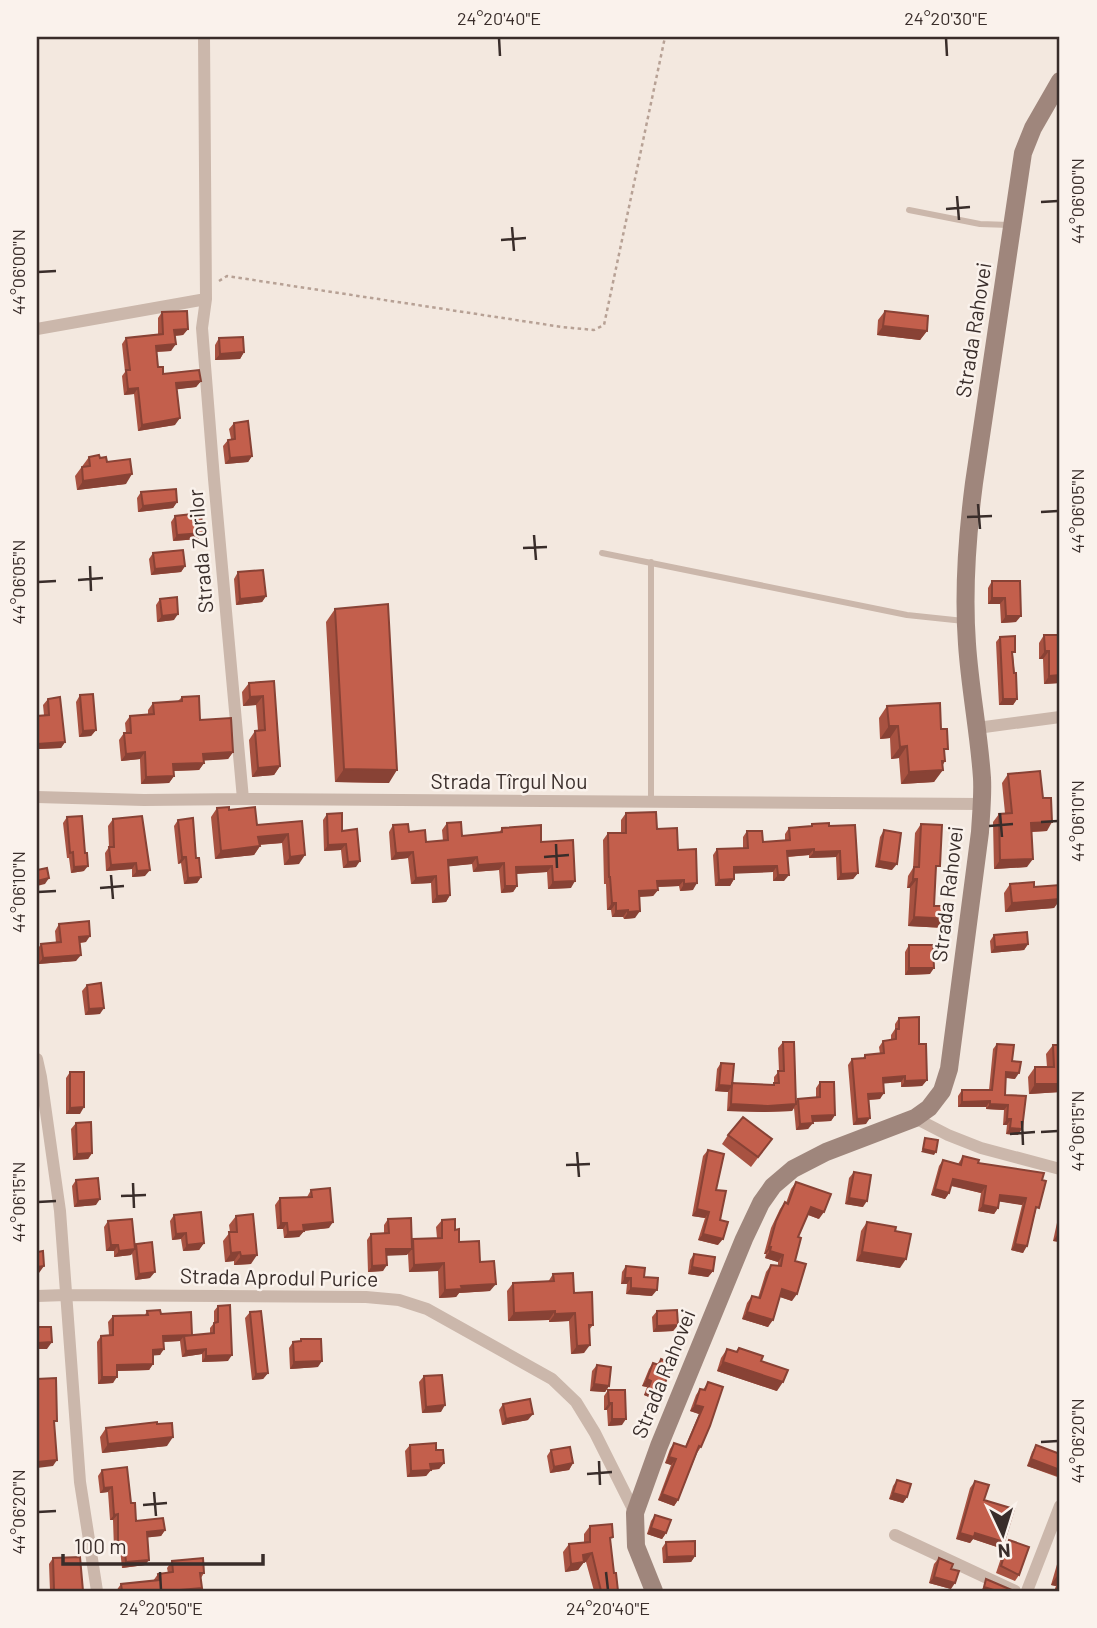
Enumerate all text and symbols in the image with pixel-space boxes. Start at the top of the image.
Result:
text: 24°20'40"E [457,7,541,29]
text: 24°20'30"E [904,7,988,29]
text: 44°06'00"N [1066,158,1088,244]
text: 44°06'00"N [7,229,29,315]
street label: Strada Rahovei [949,260,996,399]
text: 44°06'05"N [1066,469,1088,553]
street label: Strada Zorilor [182,488,217,614]
text: 44°06'05"N [7,540,29,624]
street label: Strada Tîrgul Nou [431,768,587,793]
text: 44°06'10"N [1066,780,1088,862]
street label: Strada Rahovei [926,825,967,963]
text: 44°06'10"N [7,851,29,933]
text: 44°06'15"N [1066,1091,1088,1171]
text: 44°06'15"N [7,1162,29,1242]
street label: Strada Aprodul Purice [180,1262,378,1291]
street label: Strada Rahovei [625,1305,700,1441]
text: 44°06'20"N [1066,1398,1088,1484]
text: 44°06'20"N [7,1469,29,1555]
north arrow [968,1498,1038,1568]
scale bar [63,1523,262,1567]
text: 100 m [74,1533,127,1558]
text: N [997,1540,1011,1563]
text: 24°20'50"E [119,1597,203,1619]
text: 24°20'40"E [566,1597,650,1619]

